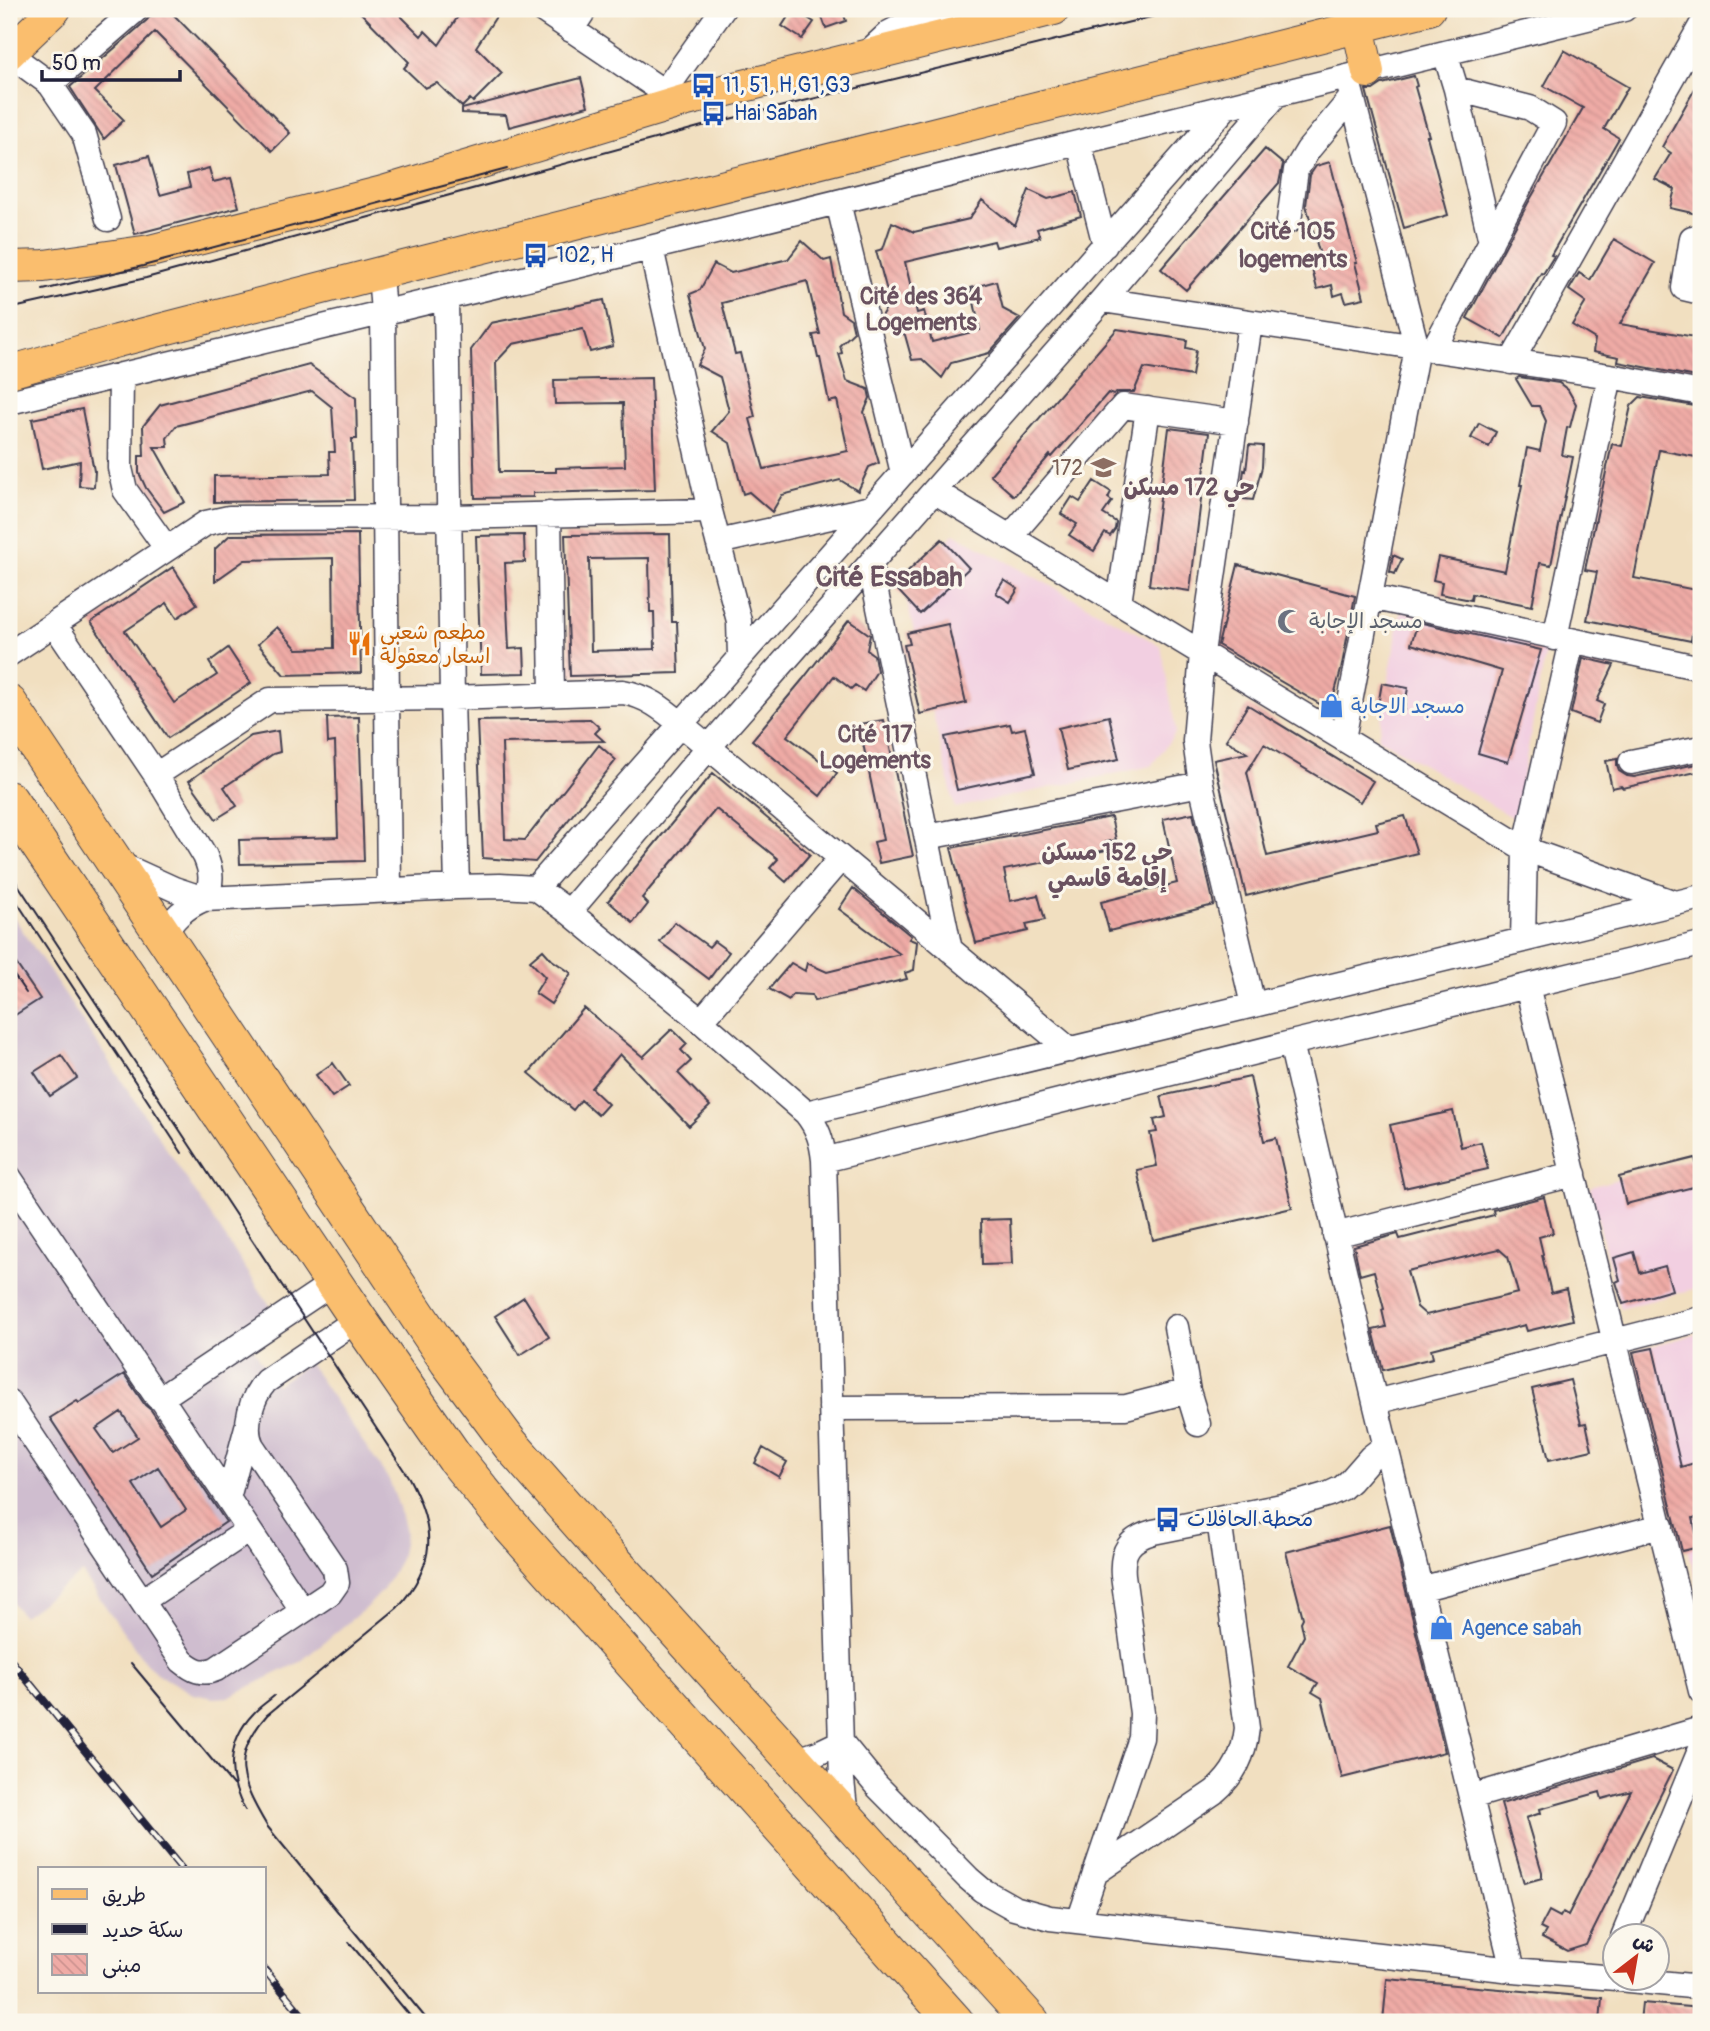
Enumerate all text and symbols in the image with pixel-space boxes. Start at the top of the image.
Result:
scale bar [42,38,180,82]
text: 50 m [52,50,101,77]
bus stop icon: 11, 51, H,G1,G3 [689,71,717,99]
place label: 11, 51, H,G1,G3 [723,72,851,99]
bus stop icon: Hai Sabah [700,99,728,127]
place label: Hai Sabah [734,100,817,127]
district label: Cité 105 logements [1239,217,1348,274]
bus stop icon: 102, H [522,241,550,269]
place label: 102, H [556,242,613,269]
district label: Cité des 364 Logements [860,282,983,337]
school or university icon: 172 [1089,454,1117,482]
place label: 172 [1052,455,1083,482]
district label: حي 172 مسكن [1124,473,1254,508]
district label: Cité Essabah [815,560,963,595]
mosque icon: مسجد الإجابة [1275,607,1303,635]
place label: مسجد الإجابة [1309,608,1423,635]
place label: مطعم شعبي اسعار معقولة [380,619,490,670]
restaurant icon: مطعم شعبي اسعار معقولة [346,630,374,658]
shop icon: مسجد الاجابة [1317,692,1345,720]
place label: مسجد الاجابة [1351,693,1465,720]
district label: Cité 117 Logements [819,720,932,775]
district label: حي 152 مسكن إقامة قاسمي [1041,838,1173,899]
bus stop icon: محطة الحافلات [1153,1505,1181,1533]
place label: محطة الحافلات [1187,1506,1313,1533]
shop icon: Agence sabah [1427,1614,1455,1642]
place label: Agence sabah [1461,1615,1582,1642]
legend [38,1867,266,1993]
text: طريق [102,1882,146,1909]
text: سكة حديد [102,1917,183,1944]
north arrow [1602,1923,1672,1993]
text: ش [1629,1928,1659,1959]
text: مبنى [102,1952,141,1979]

